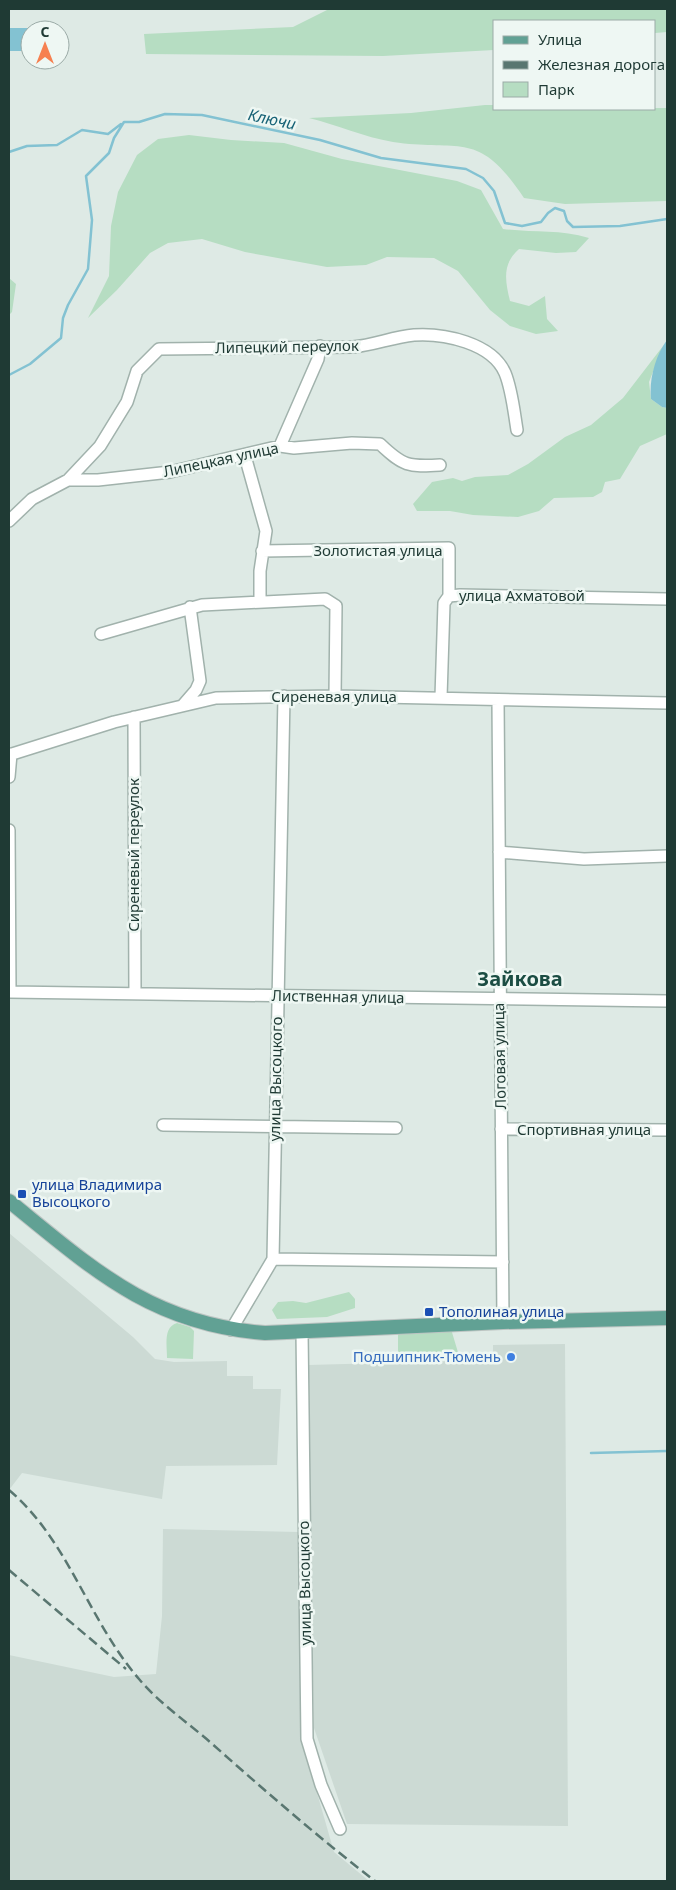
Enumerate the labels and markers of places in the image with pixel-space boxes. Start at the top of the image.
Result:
place label: улица Владимира Высоцкого [32,1174,162,1211]
marker: улица Владимира Высоцкого [16,1188,28,1200]
place label: Тополиная улица [439,1301,564,1321]
marker: Тополиная улица [423,1306,435,1318]
place label: Подшипник-Тюмень [353,1346,501,1366]
marker: Подшипник-Тюмень [505,1351,517,1363]

